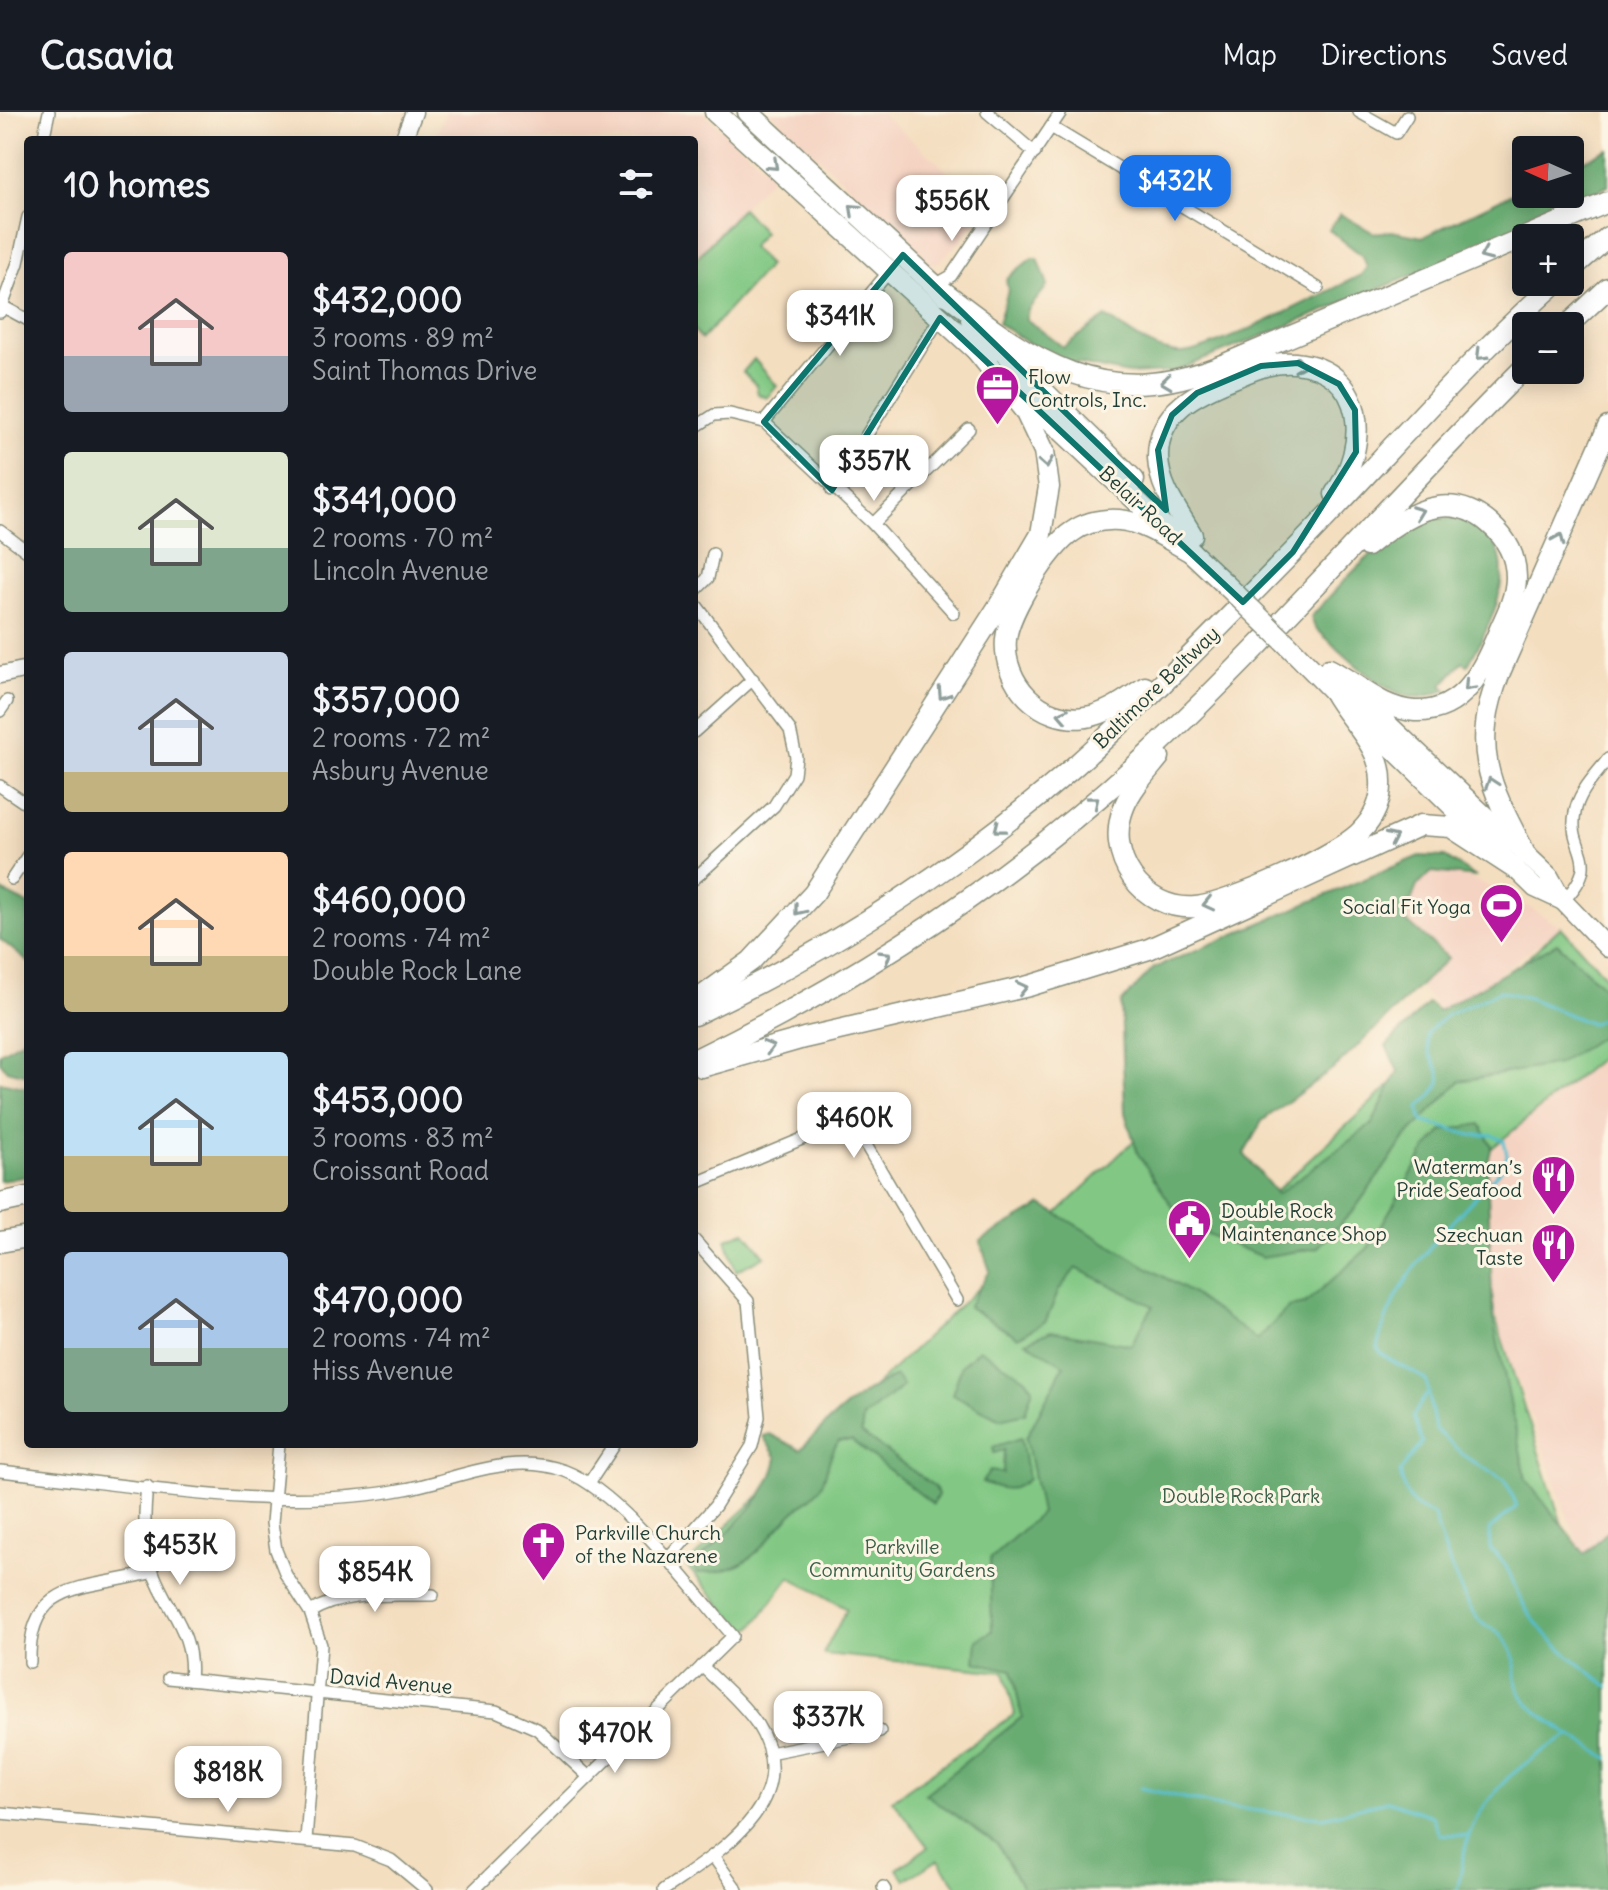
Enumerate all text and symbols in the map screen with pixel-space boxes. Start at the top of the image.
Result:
text: Casavia [40,32,174,79]
text: Map [1222,37,1277,73]
text: Directions [1321,37,1447,73]
text: Saved [1491,37,1568,73]
north arrow [1512,136,1584,208]
map controls [1512,136,1584,384]
one-way arrow [763,155,778,169]
pin: $432K [1119,155,1231,223]
icon: filters [614,162,658,206]
text: 10 homes [64,163,210,206]
text: $432K [1138,164,1212,197]
pin: $556K [896,175,1008,243]
text: $556K [914,184,990,217]
one-way arrow [849,204,863,219]
button: + [1512,224,1584,296]
one-way arrow [1479,245,1493,262]
text: $432,000 [312,278,463,321]
icon: home [128,284,224,380]
pin: $341K [784,290,896,358]
text: $341K [805,299,875,332]
button: − [1512,312,1584,384]
text: 3 rooms · 89 m² [312,321,494,354]
one-way arrow [1476,346,1490,361]
text: Saint Thomas Drive [312,354,537,387]
one-way arrow [1293,355,1306,372]
office icon: Flow Controls, Inc. [973,363,1021,426]
place label: Flow Controls, Inc. [1028,364,1147,412]
one-way arrow [1159,374,1172,391]
pin: $357K [818,435,930,503]
text: $357K [838,444,910,477]
one-way arrow [1036,456,1053,469]
street label: Belair Road [1094,460,1188,550]
text: $341,000 [312,478,457,521]
icon: home [128,484,224,580]
one-way arrow [1410,505,1424,522]
text: 2 rooms · 70 m² [312,521,493,554]
one-way arrow [1549,533,1565,547]
text: Lincoln Avenue [312,554,489,587]
street label: Baltimore Beltway [1088,620,1224,754]
one-way arrow [1464,677,1479,691]
text: $357,000 [312,678,461,721]
icon: home [128,684,224,780]
one-way arrow [938,685,953,700]
one-way arrow [1057,708,1070,725]
text: 2 rooms · 72 m² [312,721,491,754]
text: Asbury Avenue [312,754,489,787]
one-way arrow [1485,777,1501,791]
one-way arrow [1085,796,1099,811]
one-way arrow [993,818,1008,832]
one-way arrow [1383,832,1398,848]
text: $460,000 [312,878,467,921]
sports icon: Social Fit Yoga [1478,882,1526,945]
icon: home [128,884,224,980]
place label: Social Fit Yoga [1342,894,1471,919]
one-way arrow [1202,895,1216,912]
one-way arrow [795,901,809,916]
text: 2 rooms · 74 m² [312,921,491,954]
one-way arrow [877,950,892,966]
text: Double Rock Lane [312,954,522,987]
one-way arrow [1014,980,1028,997]
one-way arrow [761,1040,775,1056]
text: $453,000 [312,1078,464,1121]
icon: home [128,1084,224,1180]
pin: $460K [798,1092,910,1160]
text: $460K [815,1101,893,1134]
text: 3 rooms · 83 m² [312,1121,494,1154]
restaurant icon: Waterman’s Pride Seafood [1529,1153,1577,1216]
text: Croissant Road [312,1154,489,1187]
place label: Waterman’s Pride Seafood [1396,1154,1522,1202]
public building icon: Double Rock Maintenance Shop [1166,1198,1214,1261]
place label: Double Rock Maintenance Shop [1221,1198,1387,1246]
place label: Szechuan Taste [1436,1222,1523,1270]
restaurant icon: Szechuan Taste [1530,1222,1578,1285]
text: $470,000 [312,1278,463,1321]
icon: home [128,1284,224,1380]
text: 2 rooms · 74 m² [312,1321,491,1354]
text: Hiss Avenue [312,1354,454,1387]
park label: Double Rock Park [1162,1483,1320,1508]
pin: $453K [124,1519,236,1587]
church icon: Parkville Church of the Nazarene [520,1520,568,1583]
place label: Parkville Church of the Nazarene [575,1520,721,1568]
text: $453K [142,1528,218,1561]
park label: Parkville Community Gardens [809,1534,995,1582]
pin: $854K [319,1546,431,1614]
text: $854K [337,1555,413,1588]
street label: David Avenue [328,1663,454,1699]
pin: $337K [772,1691,884,1759]
text: $337K [792,1700,864,1733]
pin: $470K [559,1707,671,1775]
text: $470K [577,1716,653,1749]
pin: $818K [172,1746,284,1814]
text: $818K [193,1755,263,1788]

